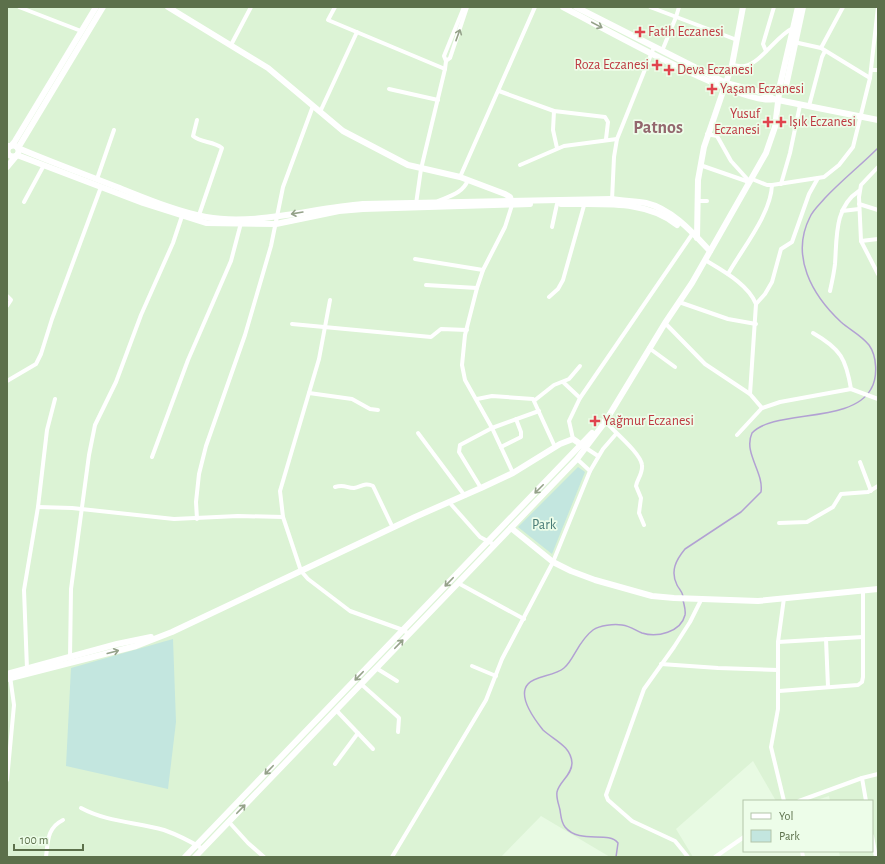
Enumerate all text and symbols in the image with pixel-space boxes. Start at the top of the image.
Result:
one-way arrow [591,22,603,30]
place label: Fatih Eczanesi [648,25,724,39]
marker: Fatih Eczanesi [635,27,645,37]
one-way arrow [455,29,462,42]
place label: Roza Eczanesi [574,58,649,72]
marker: Roza Eczanesi [652,60,662,70]
place label: Deva Eczanesi [677,63,753,77]
marker: Deva Eczanesi [664,65,674,75]
place label: Yaşam Eczanesi [720,82,804,96]
marker: Yaşam Eczanesi [707,84,717,94]
place label: Yusuf Eczanesi [714,107,761,137]
place label: Işık Eczanesi [789,115,856,129]
marker: Yusuf Eczanesi [763,117,773,127]
marker: Işık Eczanesi [776,117,786,127]
district label: Patnos [633,119,683,137]
one-way arrow [291,209,304,217]
place label: Yağmur Eczanesi [603,414,694,428]
marker: Yağmur Eczanesi [590,416,600,426]
one-way arrow [534,484,544,494]
park label: Park [532,518,557,532]
one-way arrow [444,577,454,587]
one-way arrow [394,639,404,649]
one-way arrow [106,648,119,655]
one-way arrow [354,671,364,681]
one-way arrow [264,765,274,775]
legend [743,800,873,852]
one-way arrow [236,804,246,814]
text: Yol [779,810,793,822]
scale bar [14,826,83,852]
text: Park [779,830,800,842]
text: 100 m [20,834,48,846]

